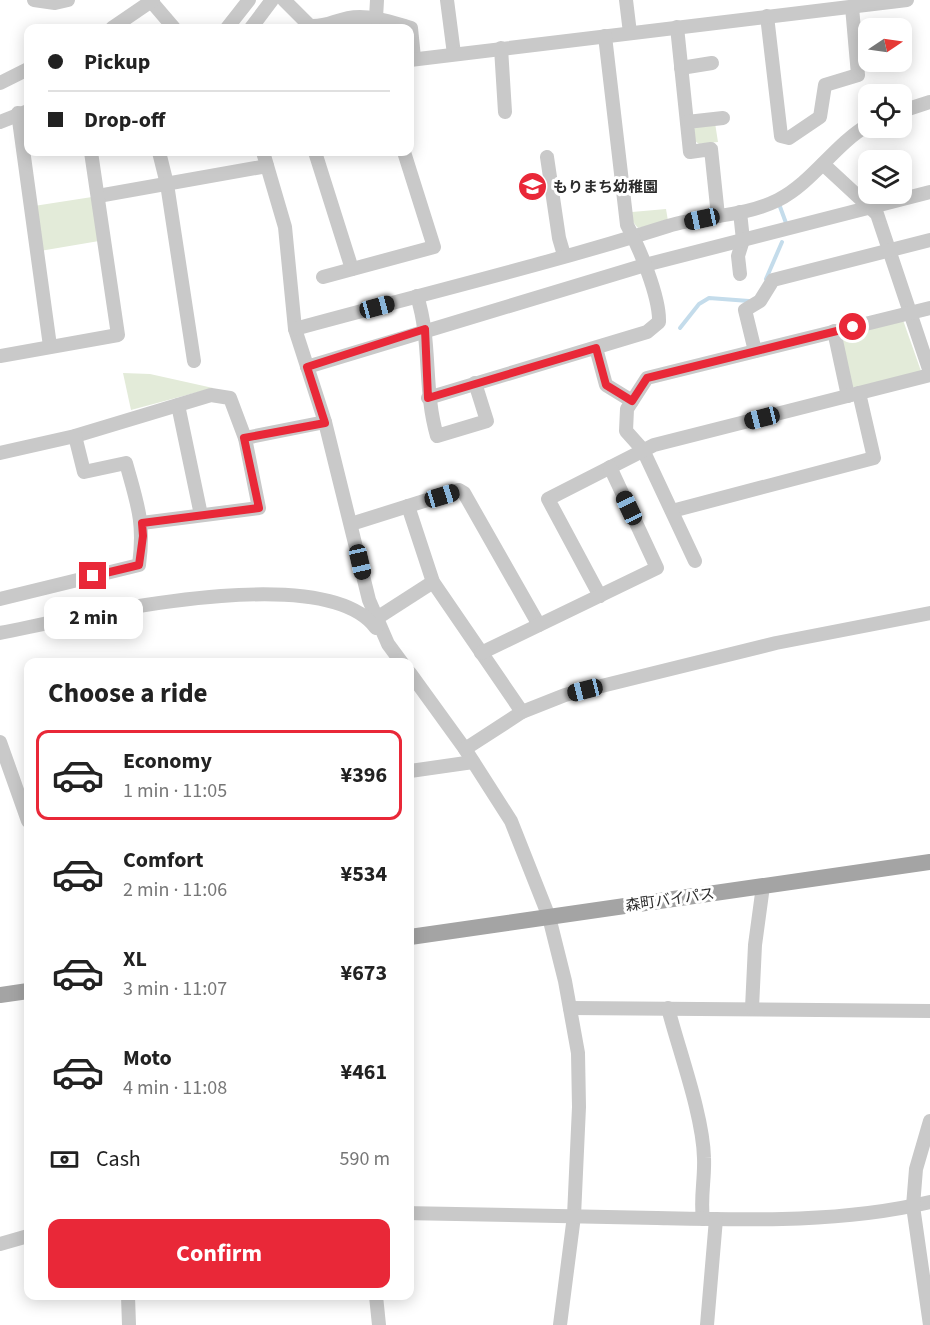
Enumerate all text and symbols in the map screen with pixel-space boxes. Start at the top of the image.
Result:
north arrow [858,18,912,72]
map controls [858,18,912,204]
text: Pickup [84,46,150,78]
button: locate [858,84,912,138]
text: Drop-off [84,104,165,136]
button: layers [858,150,912,204]
school or university icon: もりまち幼稚園 [516,171,548,203]
place label: もりまち幼稚園 [553,177,658,198]
car [683,206,721,232]
car [357,294,397,320]
route start [839,313,866,340]
car [742,405,782,431]
car [422,482,462,510]
car [613,488,645,528]
car [347,542,373,582]
route end [79,562,106,589]
callout: 2 min [44,597,142,639]
text: 2 min [69,604,118,632]
text: Choose a ride [48,674,208,713]
car [565,677,605,703]
text: Economy [123,745,212,777]
icon: car [51,748,105,802]
text: ¥396 [341,759,387,791]
text: 1 min · 11:05 [123,777,227,805]
text: Comfort [123,844,204,876]
icon: car [51,847,105,901]
text: ¥534 [341,858,387,890]
text: 2 min · 11:06 [123,876,227,904]
street label: 森町バイパス [624,883,716,917]
text: XL [123,943,147,975]
icon: car [51,946,105,1000]
text: ¥673 [341,957,387,989]
text: 3 min · 11:07 [123,975,227,1003]
text: Moto [123,1042,172,1074]
icon: car [51,1045,105,1099]
text: ¥461 [341,1056,387,1088]
text: 4 min · 11:08 [123,1074,227,1102]
icon: cash [48,1143,81,1176]
text: Cash [96,1143,141,1175]
text: 590 m [340,1145,390,1173]
button: Confirm [48,1219,390,1288]

